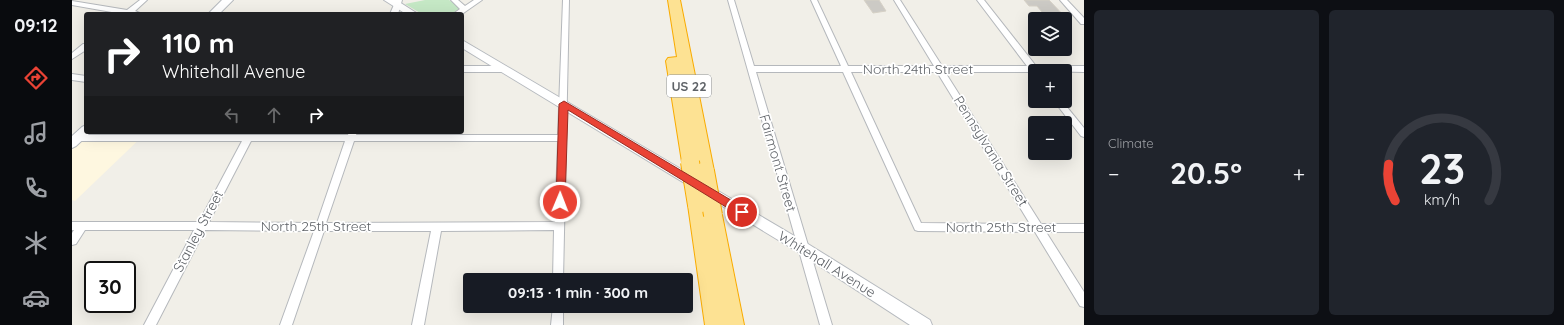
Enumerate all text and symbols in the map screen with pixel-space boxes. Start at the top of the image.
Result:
map controls [1028,12,1072,160]
button: layers [1028,12,1072,56]
text: 09:12 [14,14,58,37]
text: 110 m [162,25,235,60]
icon: right [96,28,148,80]
text: Whitehall Avenue [162,60,306,83]
street label: North 24th Street [863,60,973,78]
icon: directions [22,64,50,92]
button: + [1028,64,1072,108]
road number: US 22 [667,75,711,97]
street label: Pennsylvania Street [950,92,1032,210]
icon: left [221,104,243,126]
icon: ahead [263,104,285,126]
icon: right [305,104,327,126]
street label: Fairmont Street [755,112,801,214]
button: − [1028,116,1072,160]
icon: music [22,119,50,147]
text: Climate [1108,135,1154,151]
text: 23 [1418,141,1465,193]
text: 20.5° [1170,154,1242,192]
text: − [1108,160,1119,188]
text: + [1293,160,1305,188]
icon: phone [22,174,50,202]
position arrow [539,181,581,223]
street label: Stanley Street [169,187,227,275]
text: km/h [1423,190,1460,208]
pin [725,195,759,229]
icon: arrive [731,201,753,223]
street label: North 25th Street [261,217,372,235]
street label: North 25th Street [946,218,1057,236]
street label: Whitehall Avenue [775,227,879,301]
icon: climate [22,229,50,257]
speed limit sign: 30 [84,261,136,313]
text: 09:13 · 1 min · 300 m [508,283,648,302]
icon: car [22,284,50,312]

